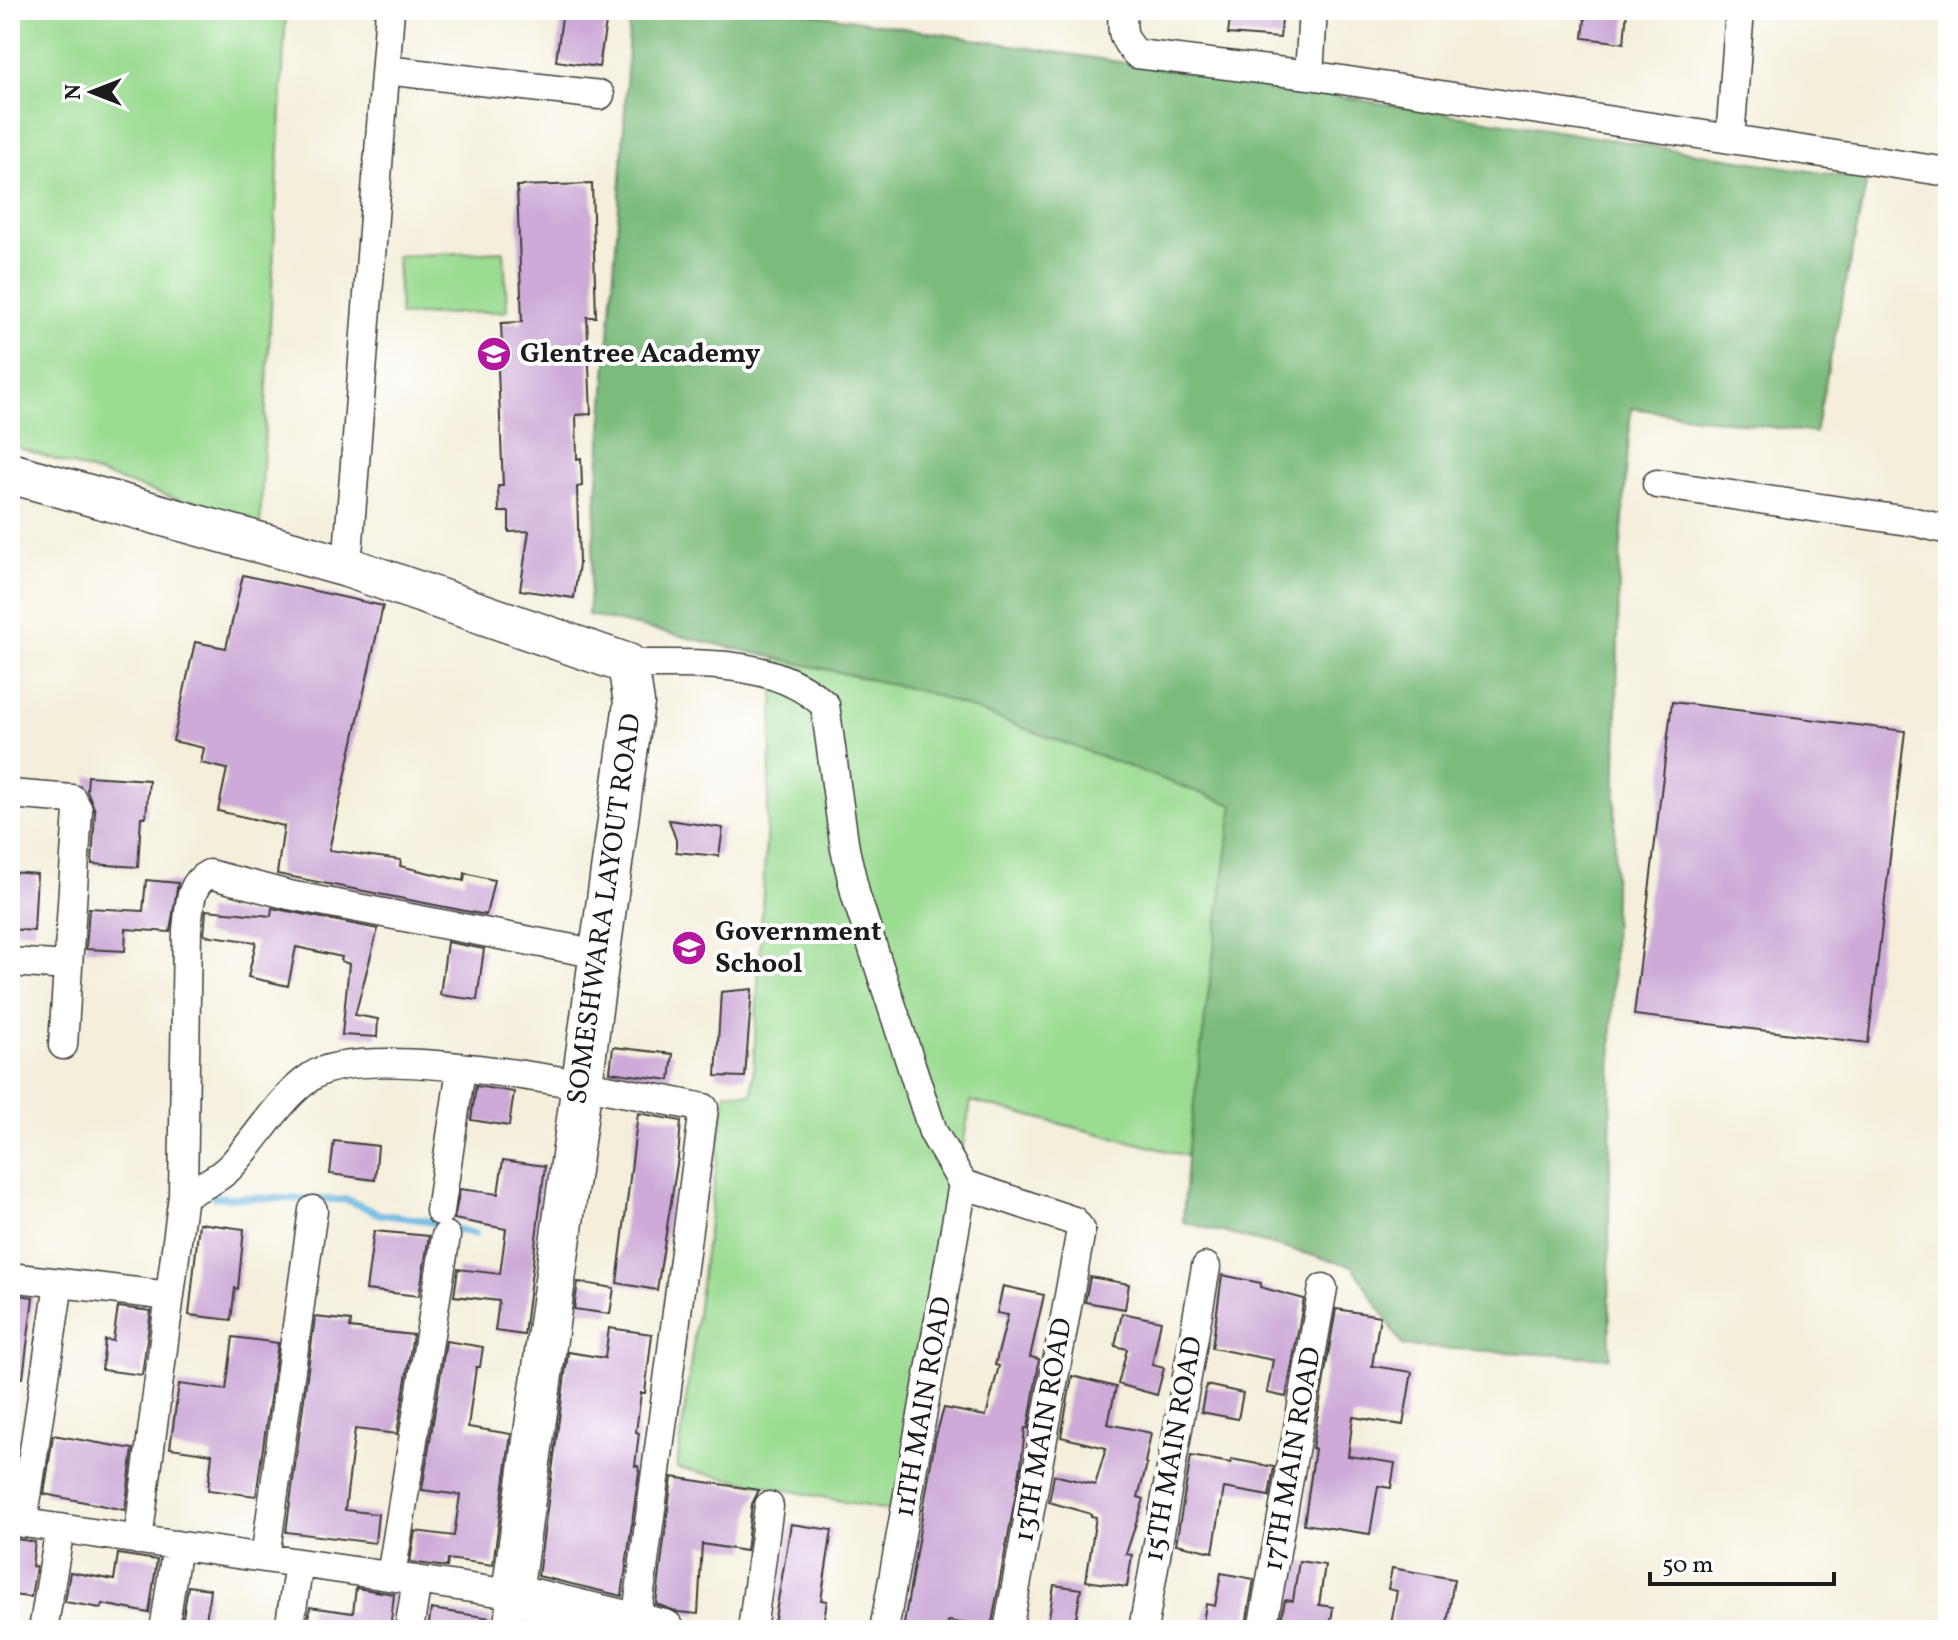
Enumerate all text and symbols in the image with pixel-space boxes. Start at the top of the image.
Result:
north arrow [52,52,132,132]
text: N [59,84,90,100]
school or university icon: Glentree Academy [475,335,513,373]
place label: Glentree Academy [520,335,761,374]
street label: SOMESHWARA LAYOUT ROAD [558,711,652,1107]
place label: Government School [715,913,882,984]
school or university icon: Government School [670,929,708,967]
street label: 11TH MAIN ROAD [885,1294,963,1520]
street label: 13TH MAIN ROAD [1005,1315,1083,1545]
street label: 15TH MAIN ROAD [1135,1333,1213,1565]
street label: 17TH MAIN ROAD [1254,1344,1332,1574]
scale bar [1650,1536,1834,1586]
text: 50 m [1662,1549,1714,1583]

